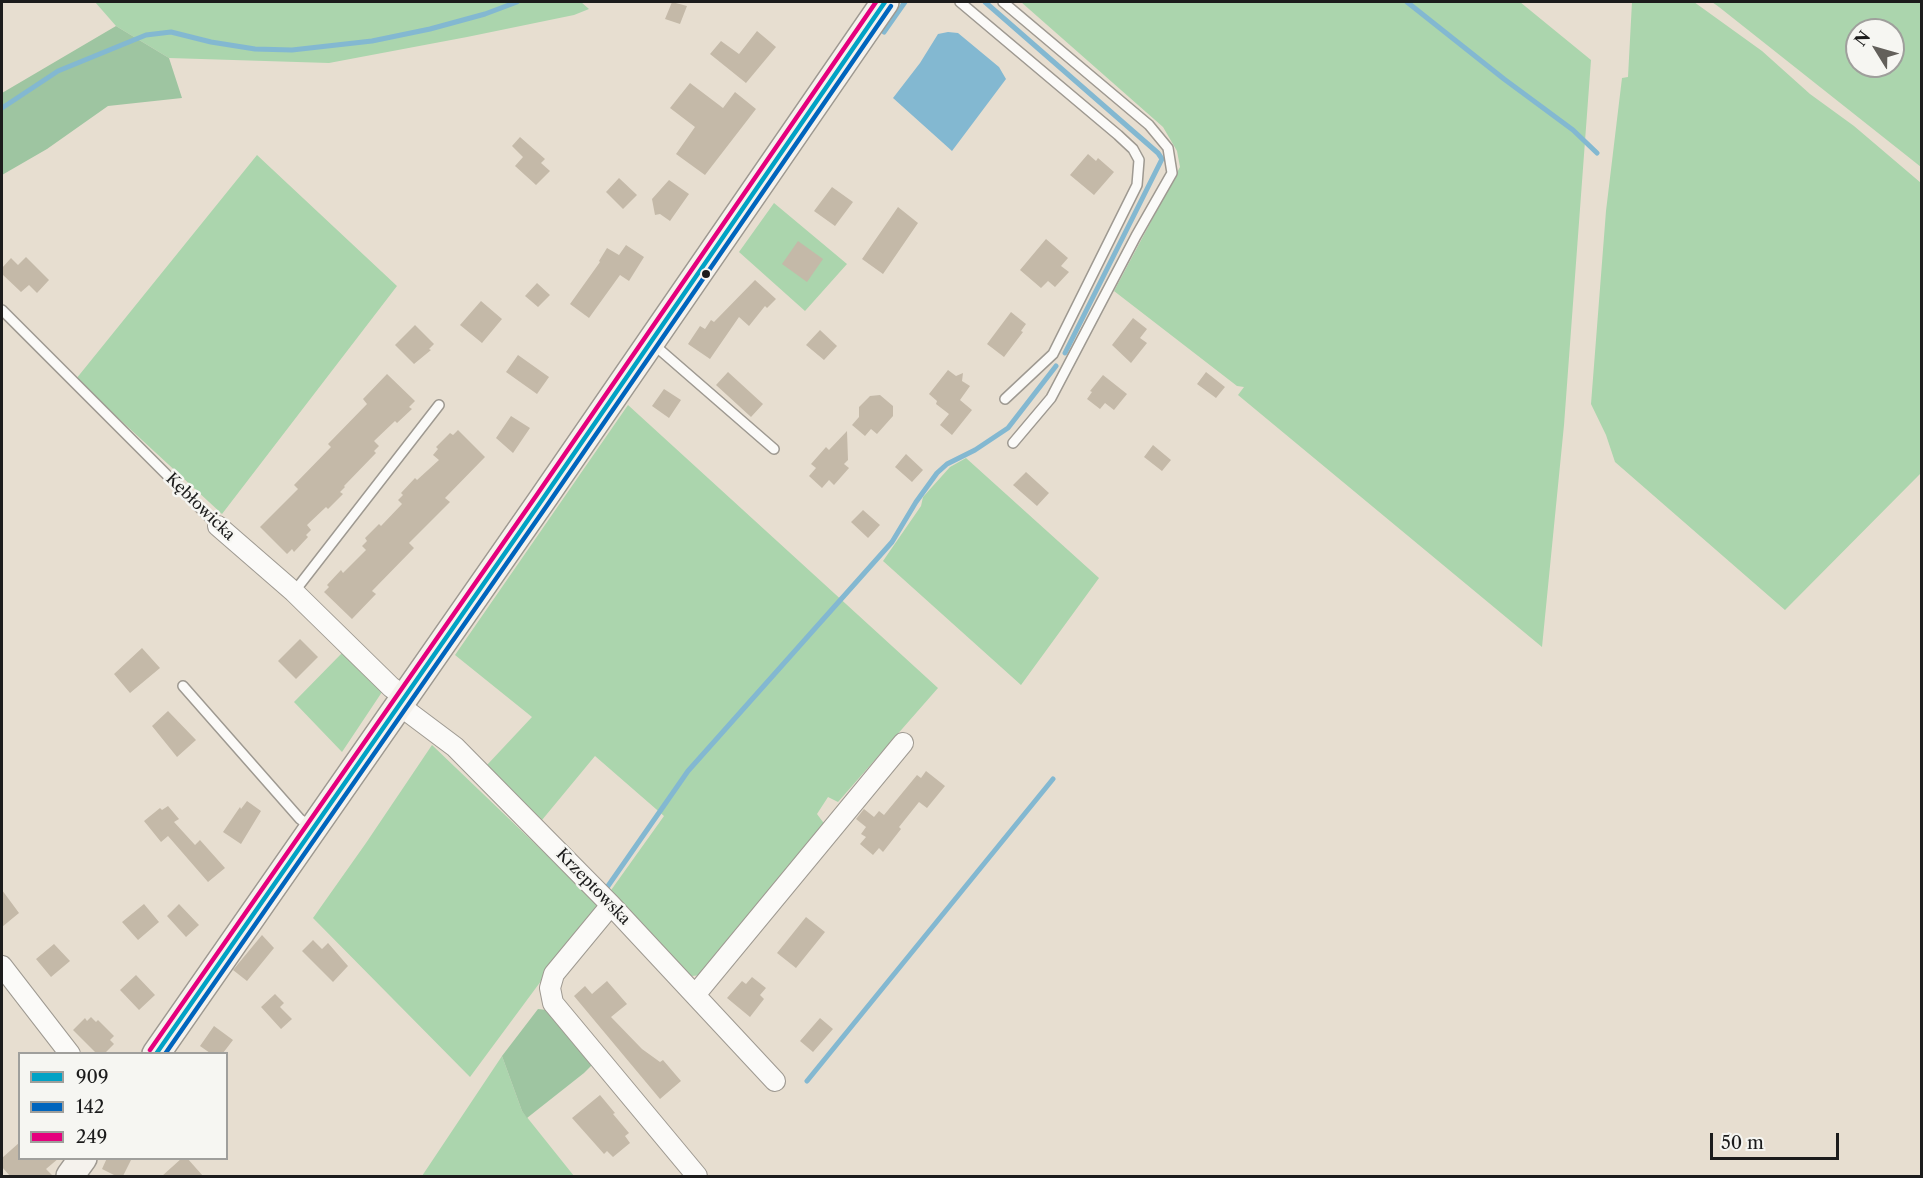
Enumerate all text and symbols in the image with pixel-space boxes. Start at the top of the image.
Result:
north arrow [1845,18,1905,78]
text: N [1850,27,1874,50]
unlabelled marker [700,268,712,280]
street label: Kębłowicka [161,469,239,545]
street label: Krzeptowska [552,845,634,929]
legend [18,1052,228,1160]
text: 909 [76,1066,109,1088]
text: 142 [76,1096,104,1118]
scale bar [1713,1121,1842,1159]
text: 249 [76,1126,107,1148]
text: 50 m [1721,1132,1764,1154]

